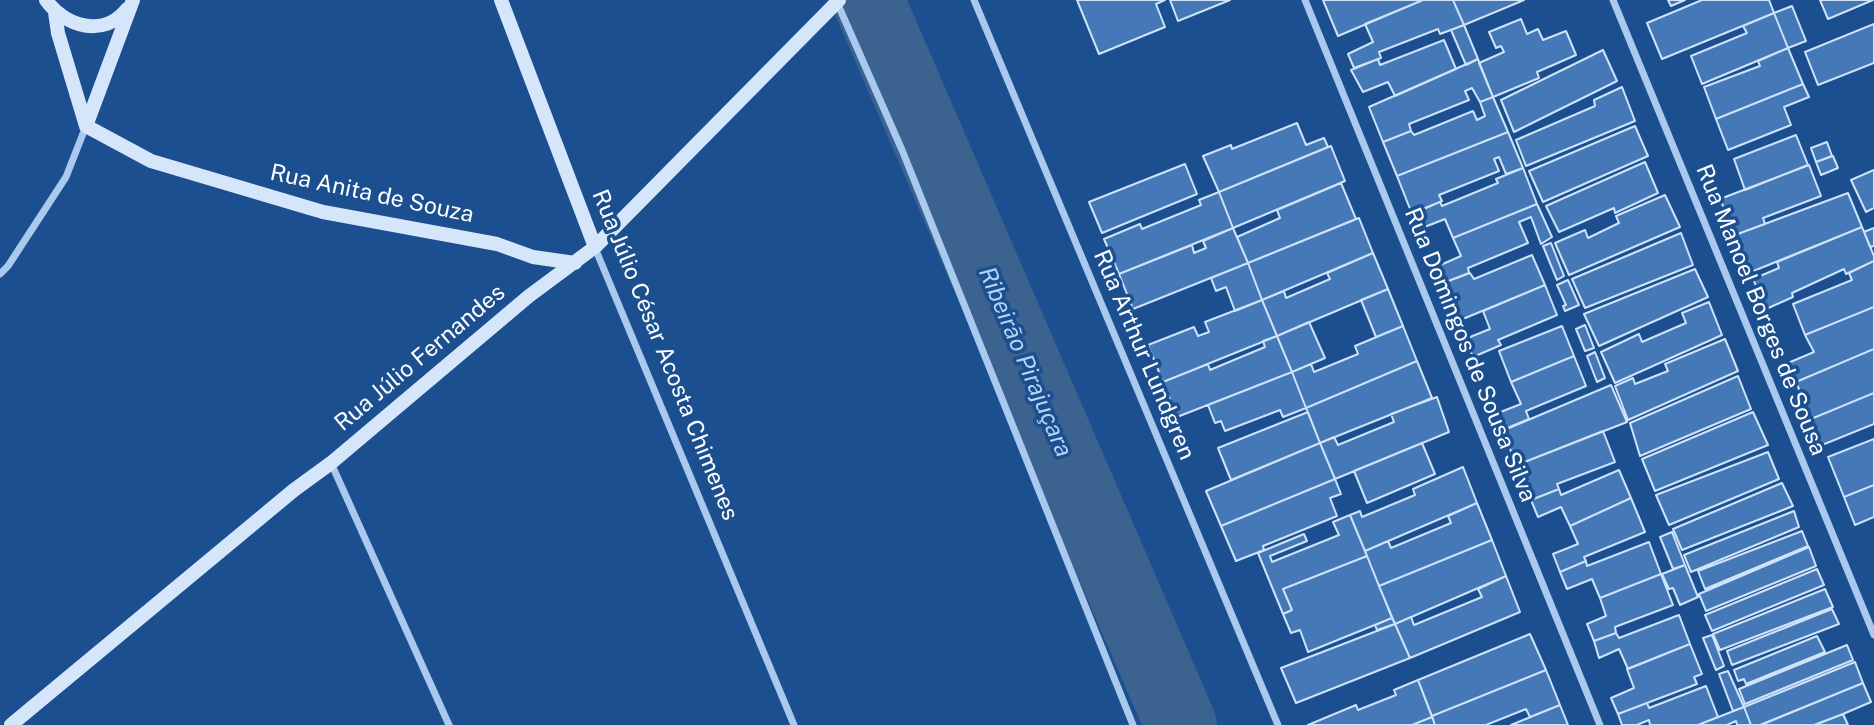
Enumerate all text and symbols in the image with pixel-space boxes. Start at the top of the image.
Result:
street label: Rua Anita de Souza [268,159,476,229]
street label: Rua Manoel Borges de Sousa [1690,160,1832,460]
street label: Rua Júlio César Acosta Chimenes [586,186,744,524]
street label: Rua Domingos de Sousa Silva [1398,204,1542,506]
street label: Rua Arthur Lundgren [1087,246,1201,464]
water label: Ribeirão Pirajuçara [972,263,1078,461]
street label: Rua Júlio Fernandes [329,279,511,437]

